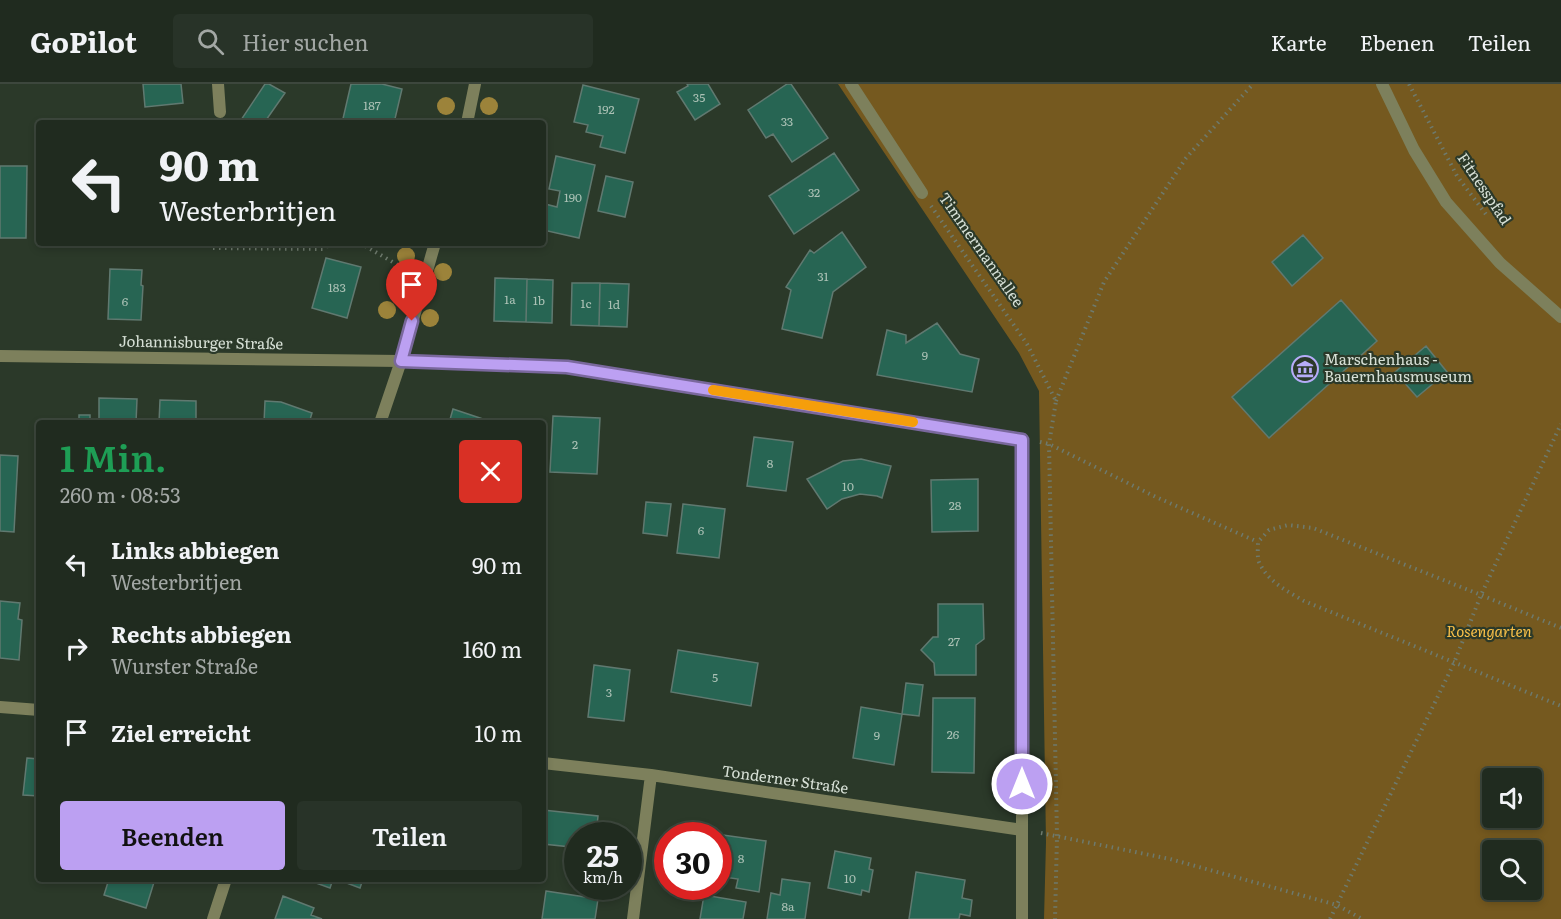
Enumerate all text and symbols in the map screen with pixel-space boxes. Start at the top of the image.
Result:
search box [173,14,593,68]
text: GoPilot [30,20,137,62]
icon: search [194,25,227,58]
text: Hier suchen [242,25,369,58]
text: Karte [1271,26,1327,57]
text: Ebenen [1360,26,1435,57]
text: Teilen [1468,26,1531,57]
house number: 35 [693,88,705,106]
house number: 187 [363,96,381,114]
house number: 192 [597,100,615,118]
house number: 33 [781,112,793,130]
text: 90 m [159,132,259,194]
icon: left [60,144,138,222]
street label: Fitnesspfad [1453,148,1518,229]
house number: 32 [808,183,820,201]
street label: Timmermannallee [934,187,1031,311]
house number: 190 [564,188,582,206]
text: Westerbritjen [159,189,336,229]
pin [386,259,437,321]
house number: 31 [817,267,829,285]
icon: arrive [395,268,428,301]
house number: 183 [328,278,346,296]
house number: 1a [504,290,516,308]
house number: 1b [533,291,545,309]
house number: 6 [122,292,129,310]
house number: 1c [581,294,591,312]
house number: 1d [608,295,621,313]
street label: Johannisburger Straße [119,329,284,354]
house number: 9 [922,346,928,364]
place label: Marschenhaus - Bauernhausmuseum [1324,347,1472,387]
museum icon: Marschenhaus - Bauernhausmuseum [1290,354,1320,384]
text: 1 Min. [60,430,167,483]
house number: 2 [572,435,578,453]
button: close [459,440,522,503]
house number: 8 [767,454,774,472]
house number: 10 [842,477,854,495]
text: 260 m · 08:53 [60,479,181,509]
house number: 28 [949,496,962,514]
house number: 6 [698,521,705,539]
text: Links abbiegen [111,533,280,566]
icon: left [60,548,93,581]
text: 90 m [472,548,522,581]
text: Westerbritjen [111,566,242,596]
text: Rechts abbiegen [111,617,291,650]
park label: Rosengarten [1446,619,1532,642]
icon: right [60,632,93,665]
text: 160 m [463,632,522,665]
house number: 27 [948,632,960,650]
text: Wurster Straße [111,650,258,680]
house number: 5 [712,668,718,686]
house number: 3 [606,683,612,701]
icon: arrive [60,716,93,749]
text: Ziel erreicht [111,716,251,749]
text: 10 m [475,716,522,749]
house number: 26 [947,725,960,743]
house number: 9 [874,726,880,744]
position arrow [990,752,1054,816]
street label: Tonderner Straße [720,758,850,799]
map controls [1482,768,1542,900]
button: sound [1482,768,1542,828]
button: Beenden [60,801,285,870]
button: Teilen [297,801,522,870]
speed limit sign: 30 [654,822,732,900]
text: 25 [587,832,619,876]
button: search [1482,840,1542,900]
house number: 8 [738,849,745,867]
text: km/h [583,865,623,888]
house number: 10 [844,869,856,887]
house number: 8a [781,897,795,915]

